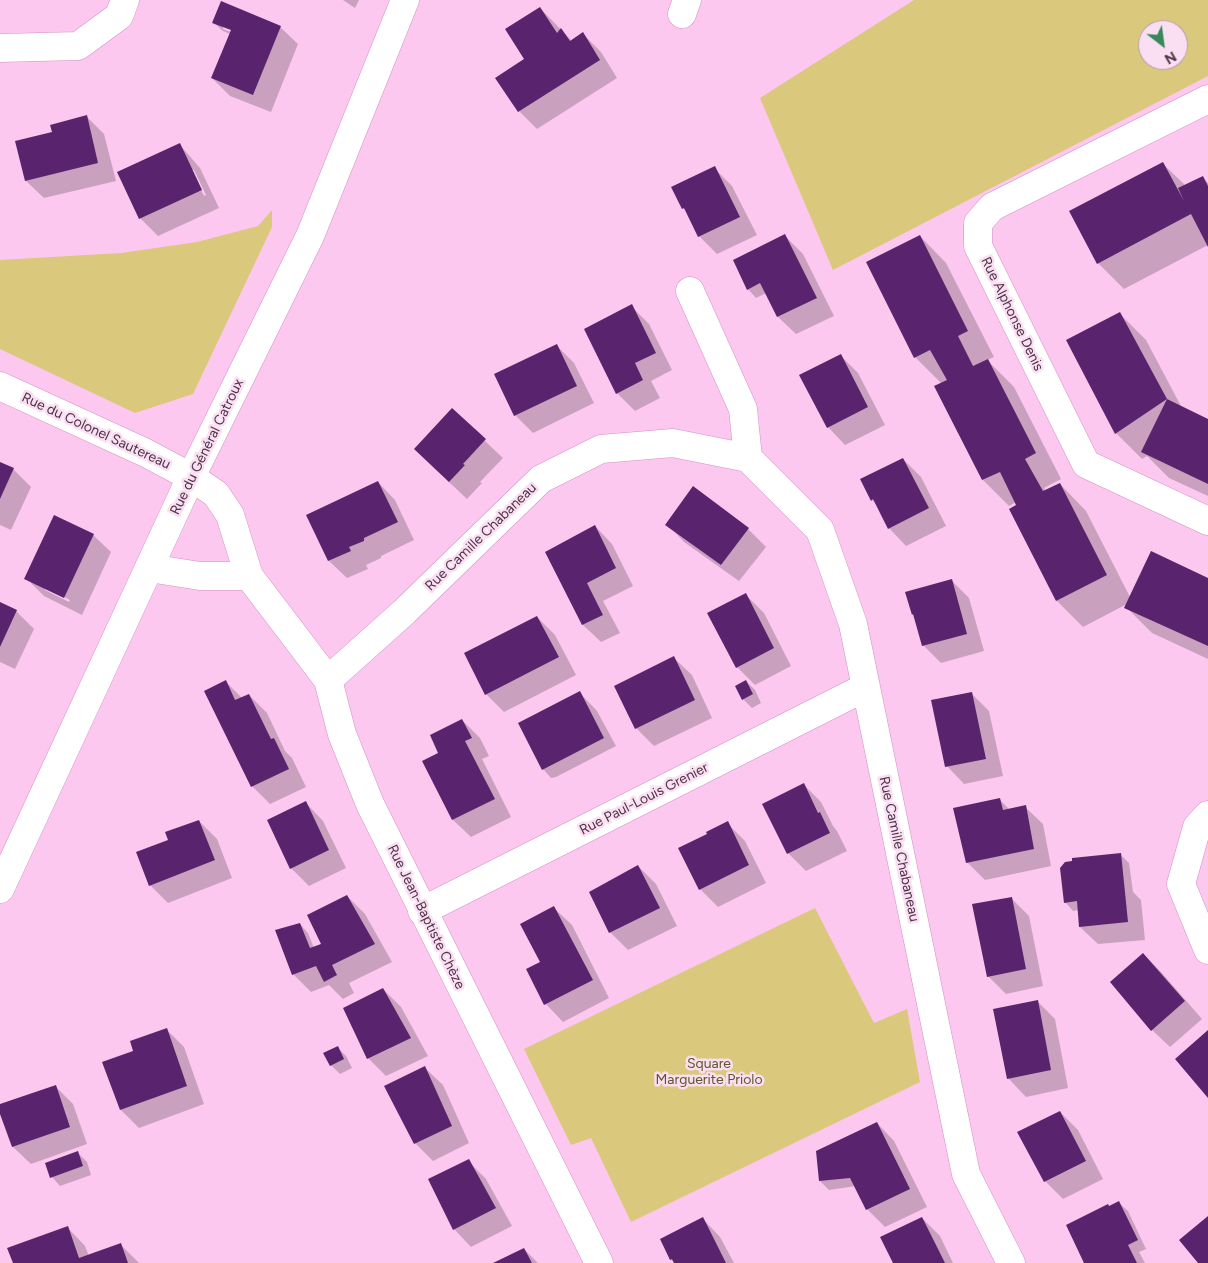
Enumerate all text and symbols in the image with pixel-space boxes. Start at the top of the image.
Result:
north arrow [1138,20,1188,70]
text: N [1161,47,1179,68]
street label: Rue Alphonse Denis [977,254,1047,374]
street label: Rue du Général Catroux [167,376,247,518]
street label: Rue du Colonel Sautereau [19,389,173,473]
street label: Rue Camille Chabaneau [422,480,540,594]
street label: Rue Paul-Louis Grenier [577,759,711,839]
street label: Rue Camille Chabaneau [875,775,923,923]
street label: Rue Jean-Baptiste Chèze [384,842,468,992]
park label: Square Marguerite Priolo [655,1056,763,1088]

